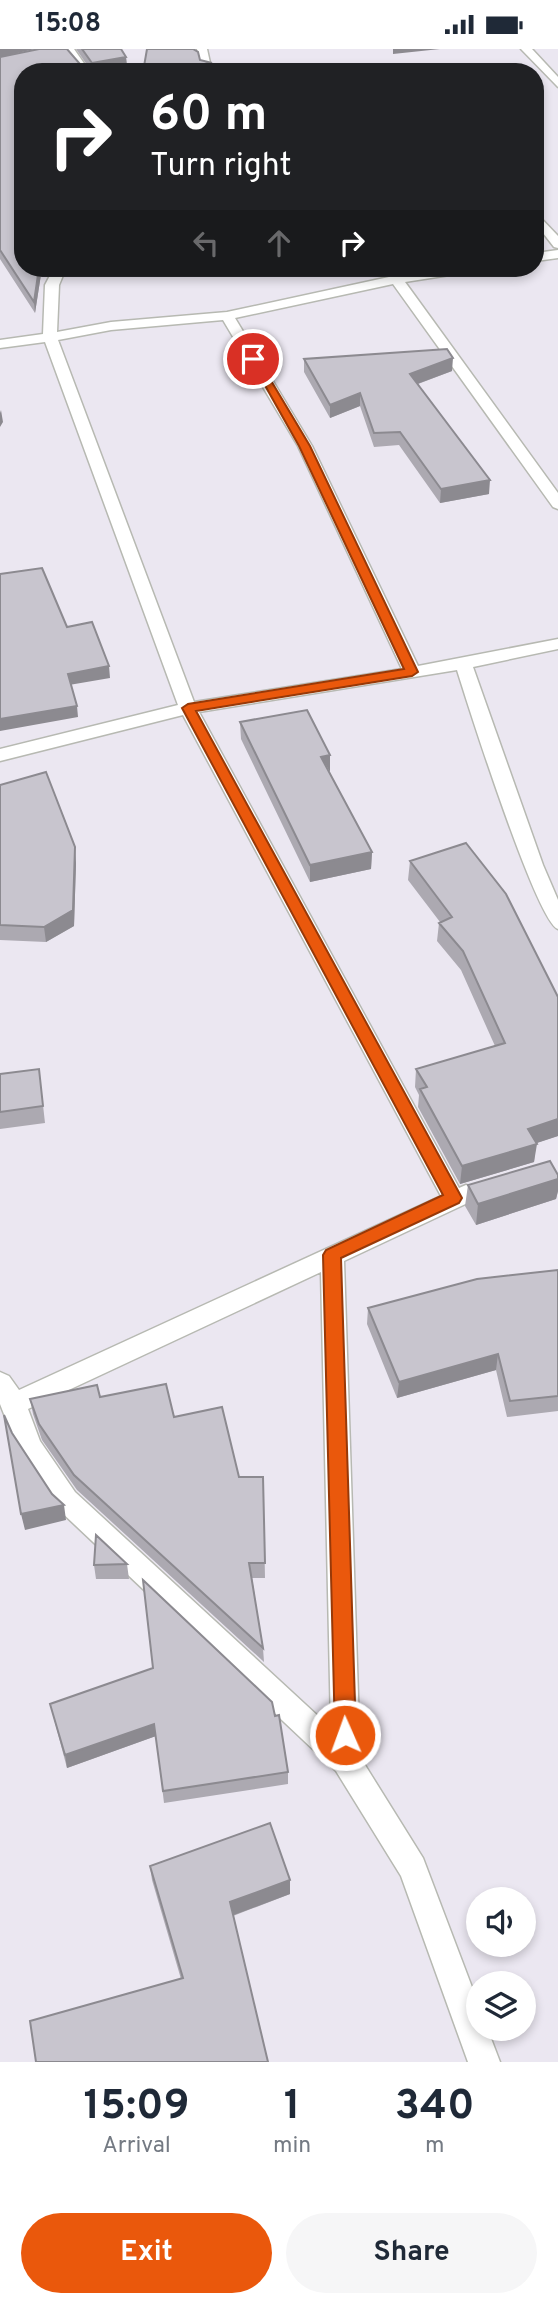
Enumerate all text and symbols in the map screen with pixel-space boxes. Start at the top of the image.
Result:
text: 15:08 [35,8,101,41]
text: 60 m [150,86,268,148]
icon: right [35,91,126,182]
text: Turn right [150,147,292,187]
icon: left [187,224,225,262]
icon: ahead [260,224,298,262]
icon: right [333,224,371,262]
pin [223,329,283,389]
icon: arrive [234,340,272,378]
position arrow [308,1698,382,1772]
map controls [466,1887,536,2041]
button: sound [466,1887,536,1957]
button: layers [466,1971,536,2041]
text: 15:09 [83,2081,190,2134]
text: 1 [284,2081,301,2134]
text: 340 [395,2081,475,2134]
text: Arrival [102,2132,171,2161]
text: min [273,2132,311,2161]
text: m [425,2132,444,2161]
button: Exit [21,2213,272,2293]
button: Share [286,2213,537,2293]

